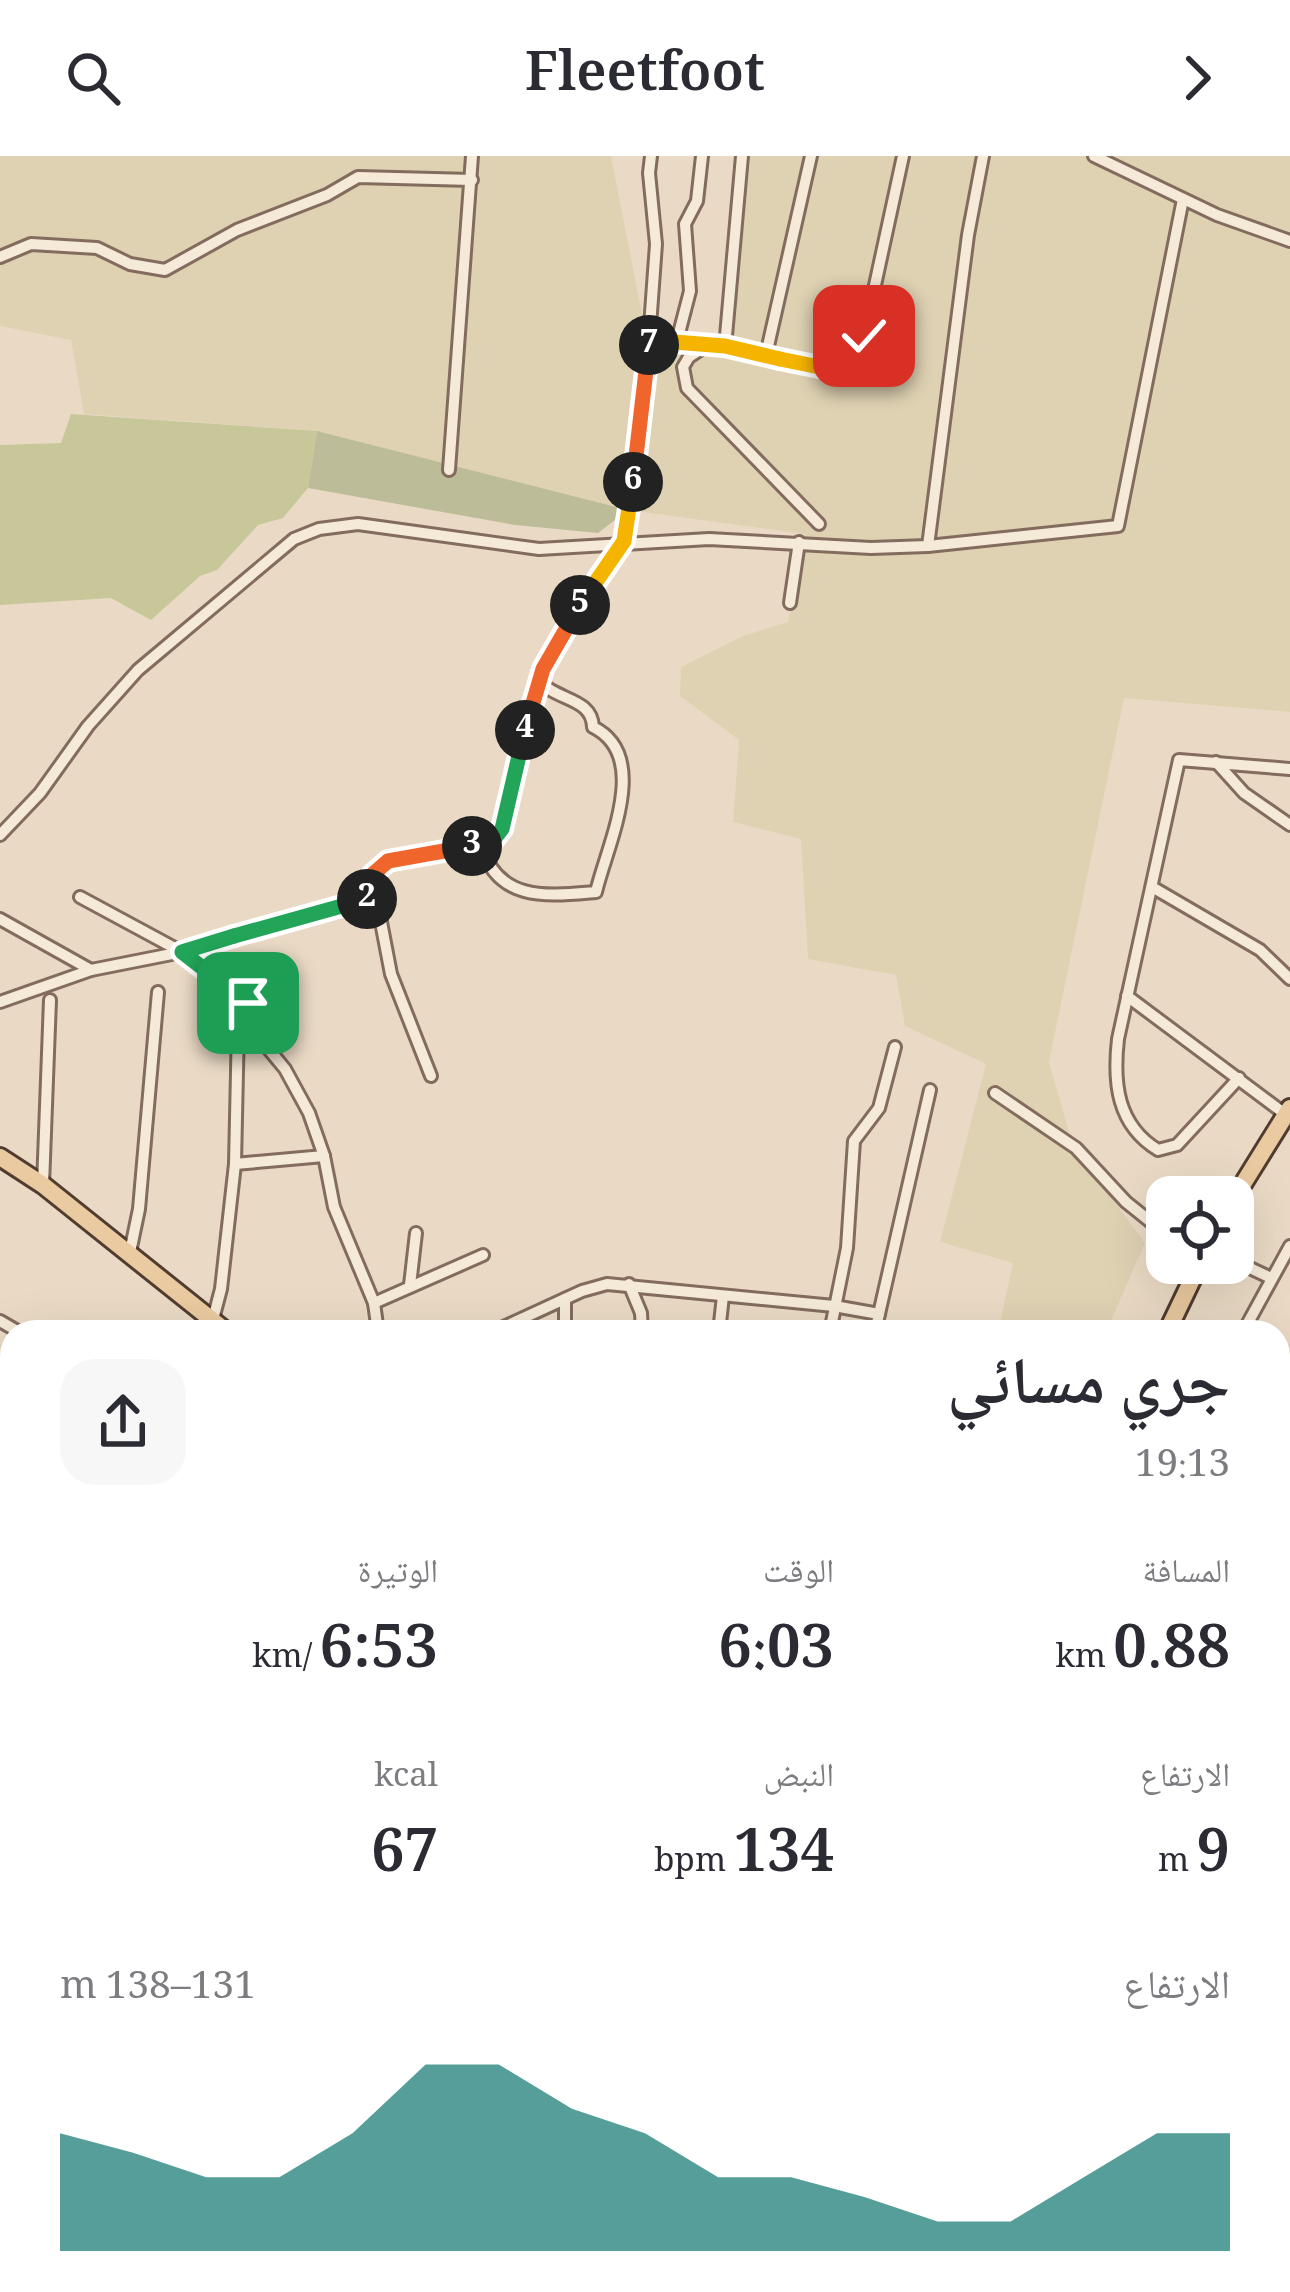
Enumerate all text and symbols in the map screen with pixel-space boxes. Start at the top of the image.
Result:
text: Fleetfoot [525,32,765,124]
icon: search [60,45,126,111]
icon: forward [1164,45,1230,111]
pin [813,285,915,387]
icon: check [831,303,897,369]
pin: 7 [619,315,679,375]
text: 7 [640,317,658,373]
pin: 6 [603,452,663,512]
text: 6 [624,454,642,510]
pin: 5 [550,575,610,635]
text: 5 [571,577,589,633]
pin: 4 [495,700,555,760]
text: 4 [516,702,534,758]
pin: 3 [442,816,502,876]
text: 3 [463,818,481,874]
pin: 2 [337,869,397,929]
text: 2 [358,871,376,927]
pin [197,952,299,1054]
icon: arrive [215,970,281,1036]
map controls [1146,1176,1254,1284]
button: locate [1146,1176,1254,1284]
text: جري مسائي [947,1332,1230,1445]
button: share [60,1359,186,1485]
text: 19:13 [1135,1434,1230,1501]
text: الوتيرة [358,1547,438,1603]
text: الوقت [763,1547,834,1603]
text: المسافة [1143,1547,1230,1603]
text: 6:53 [320,1603,438,1705]
text: 6:03 [718,1603,834,1705]
text: 0.88 [1113,1603,1230,1705]
text: /km [252,1632,320,1688]
text: km [1056,1632,1113,1688]
text: kcal [374,1751,438,1807]
text: النبض [764,1751,834,1807]
text: الارتفاع [1140,1751,1230,1807]
text: 67 [371,1807,438,1909]
text: 134 [733,1807,834,1909]
text: 9 [1196,1807,1230,1909]
text: bpm [654,1836,733,1892]
text: m [1158,1836,1196,1892]
text: 131–138 m [60,1956,256,2023]
text: الارتفاع [1124,1956,1230,2023]

